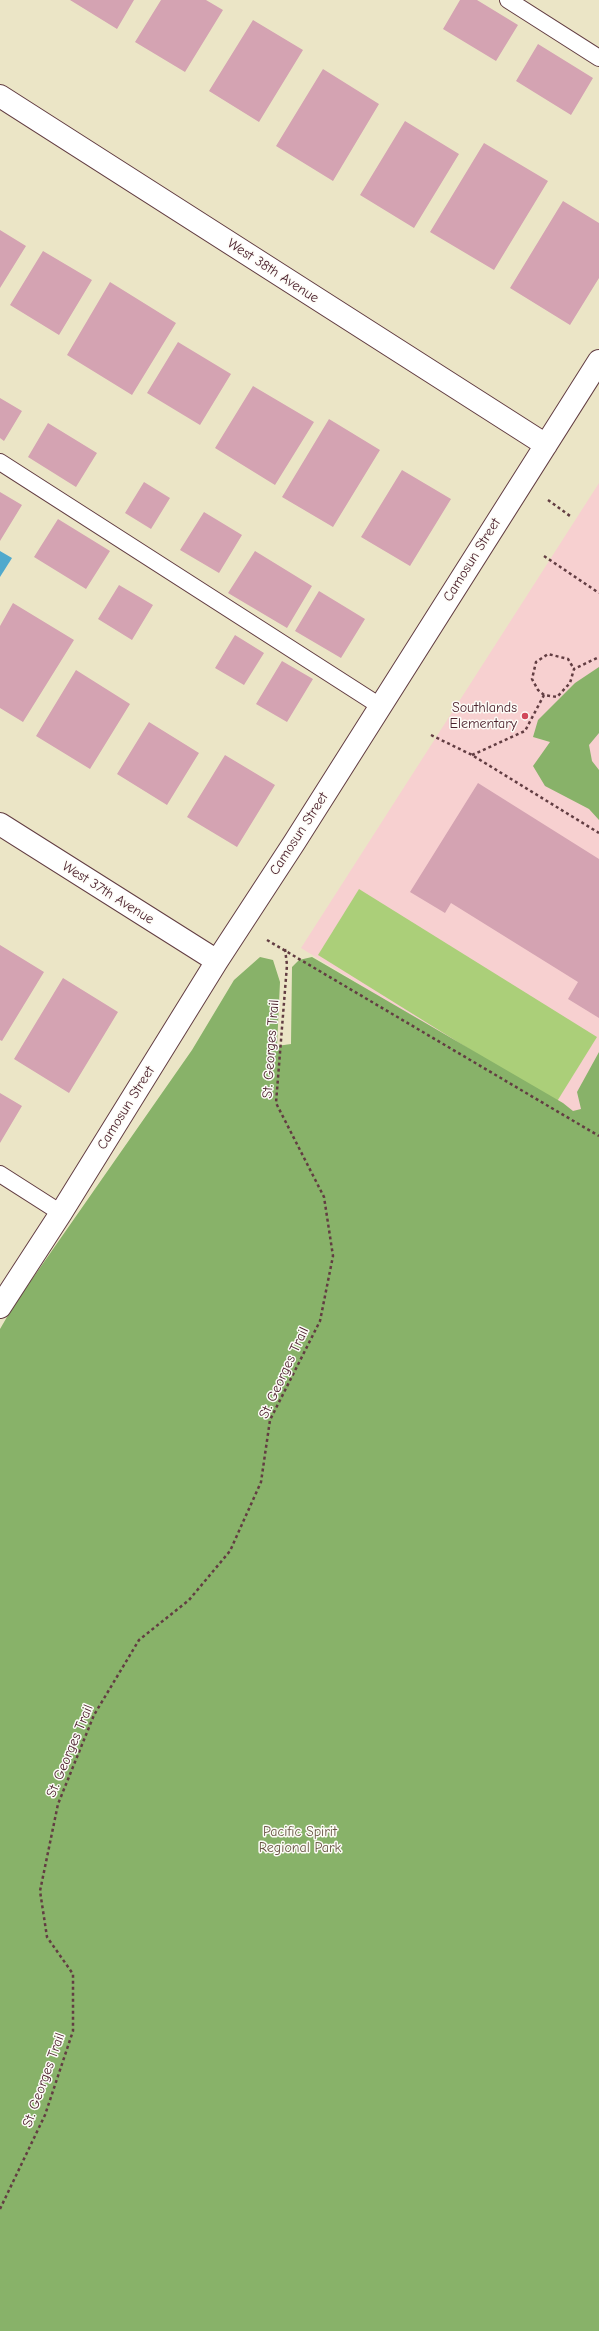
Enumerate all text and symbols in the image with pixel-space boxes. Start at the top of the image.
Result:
street label: West 38th Avenue [224,235,322,307]
street label: Camosun Street [440,515,504,605]
place label: Southlands Elementary [450,700,517,732]
marker: Southlands Elementary [520,711,530,721]
street label: Camosun Street [266,790,332,878]
street label: West 37th Avenue [59,858,157,928]
street label: St. Georges Trail [259,999,283,1099]
street label: Camosun Street [94,1063,158,1153]
street label: St. Georges Trail [255,1325,313,1421]
street label: St. Georges Trail [43,1702,97,1800]
park label: Pacific Spirit Regional Park [259,1824,341,1856]
street label: St. Georges Trail [19,2031,69,2129]

